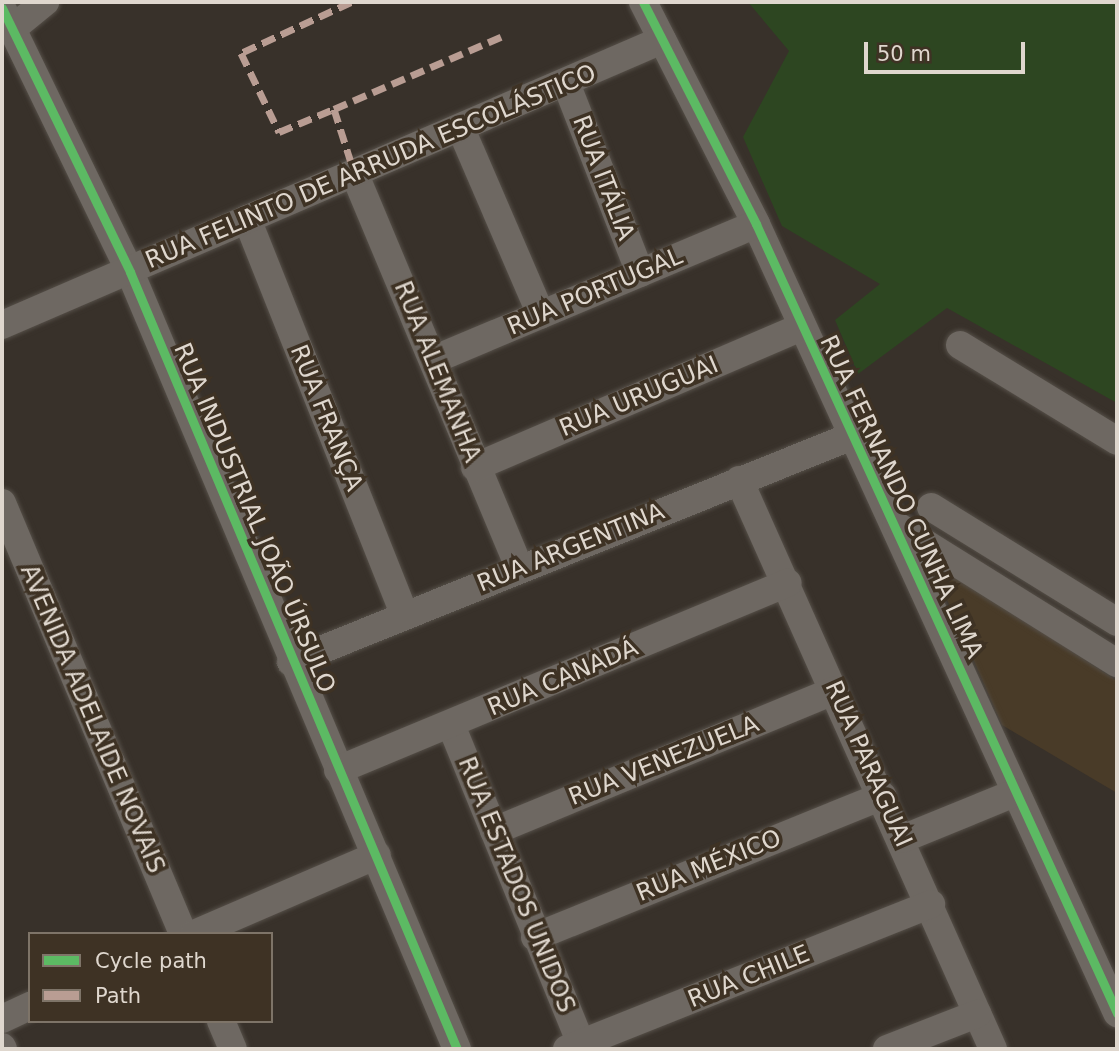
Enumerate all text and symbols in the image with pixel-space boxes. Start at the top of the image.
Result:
scale bar [867,28,1028,72]
text: 50 m [877,42,931,66]
street label: RUA FELINTO DE ARRUDA ESCOLÁSTICO [141,59,601,275]
street label: RUA ITÁLIA [566,111,640,245]
street label: RUA PORTUGAL [503,242,687,342]
street label: RUA ALEMANHA [388,277,486,467]
street label: RUA FERNANDO CUNHA LIMA [813,331,989,663]
street label: RUA INDUSTRIAL JOÃO ÚRSULO [167,339,341,697]
street label: RUA FRANÇA [284,341,368,495]
street label: RUA URUGUAI [555,351,723,443]
street label: RUA ARGENTINA [473,497,669,599]
street label: AVENIDA ADELAIDE NOVAIS [14,560,170,878]
street label: RUA CANADÁ [484,633,642,723]
street label: RUA PARAGUAI [818,676,918,852]
street label: RUA VENEZUELA [565,710,763,812]
street label: RUA ESTADOS UNIDOS [451,753,581,1017]
street label: RUA MÉXICO [633,824,785,908]
legend [28,932,273,1023]
street label: RUA CHILE [684,940,814,1014]
text: Cycle path [95,949,207,973]
text: Path [95,984,141,1008]

